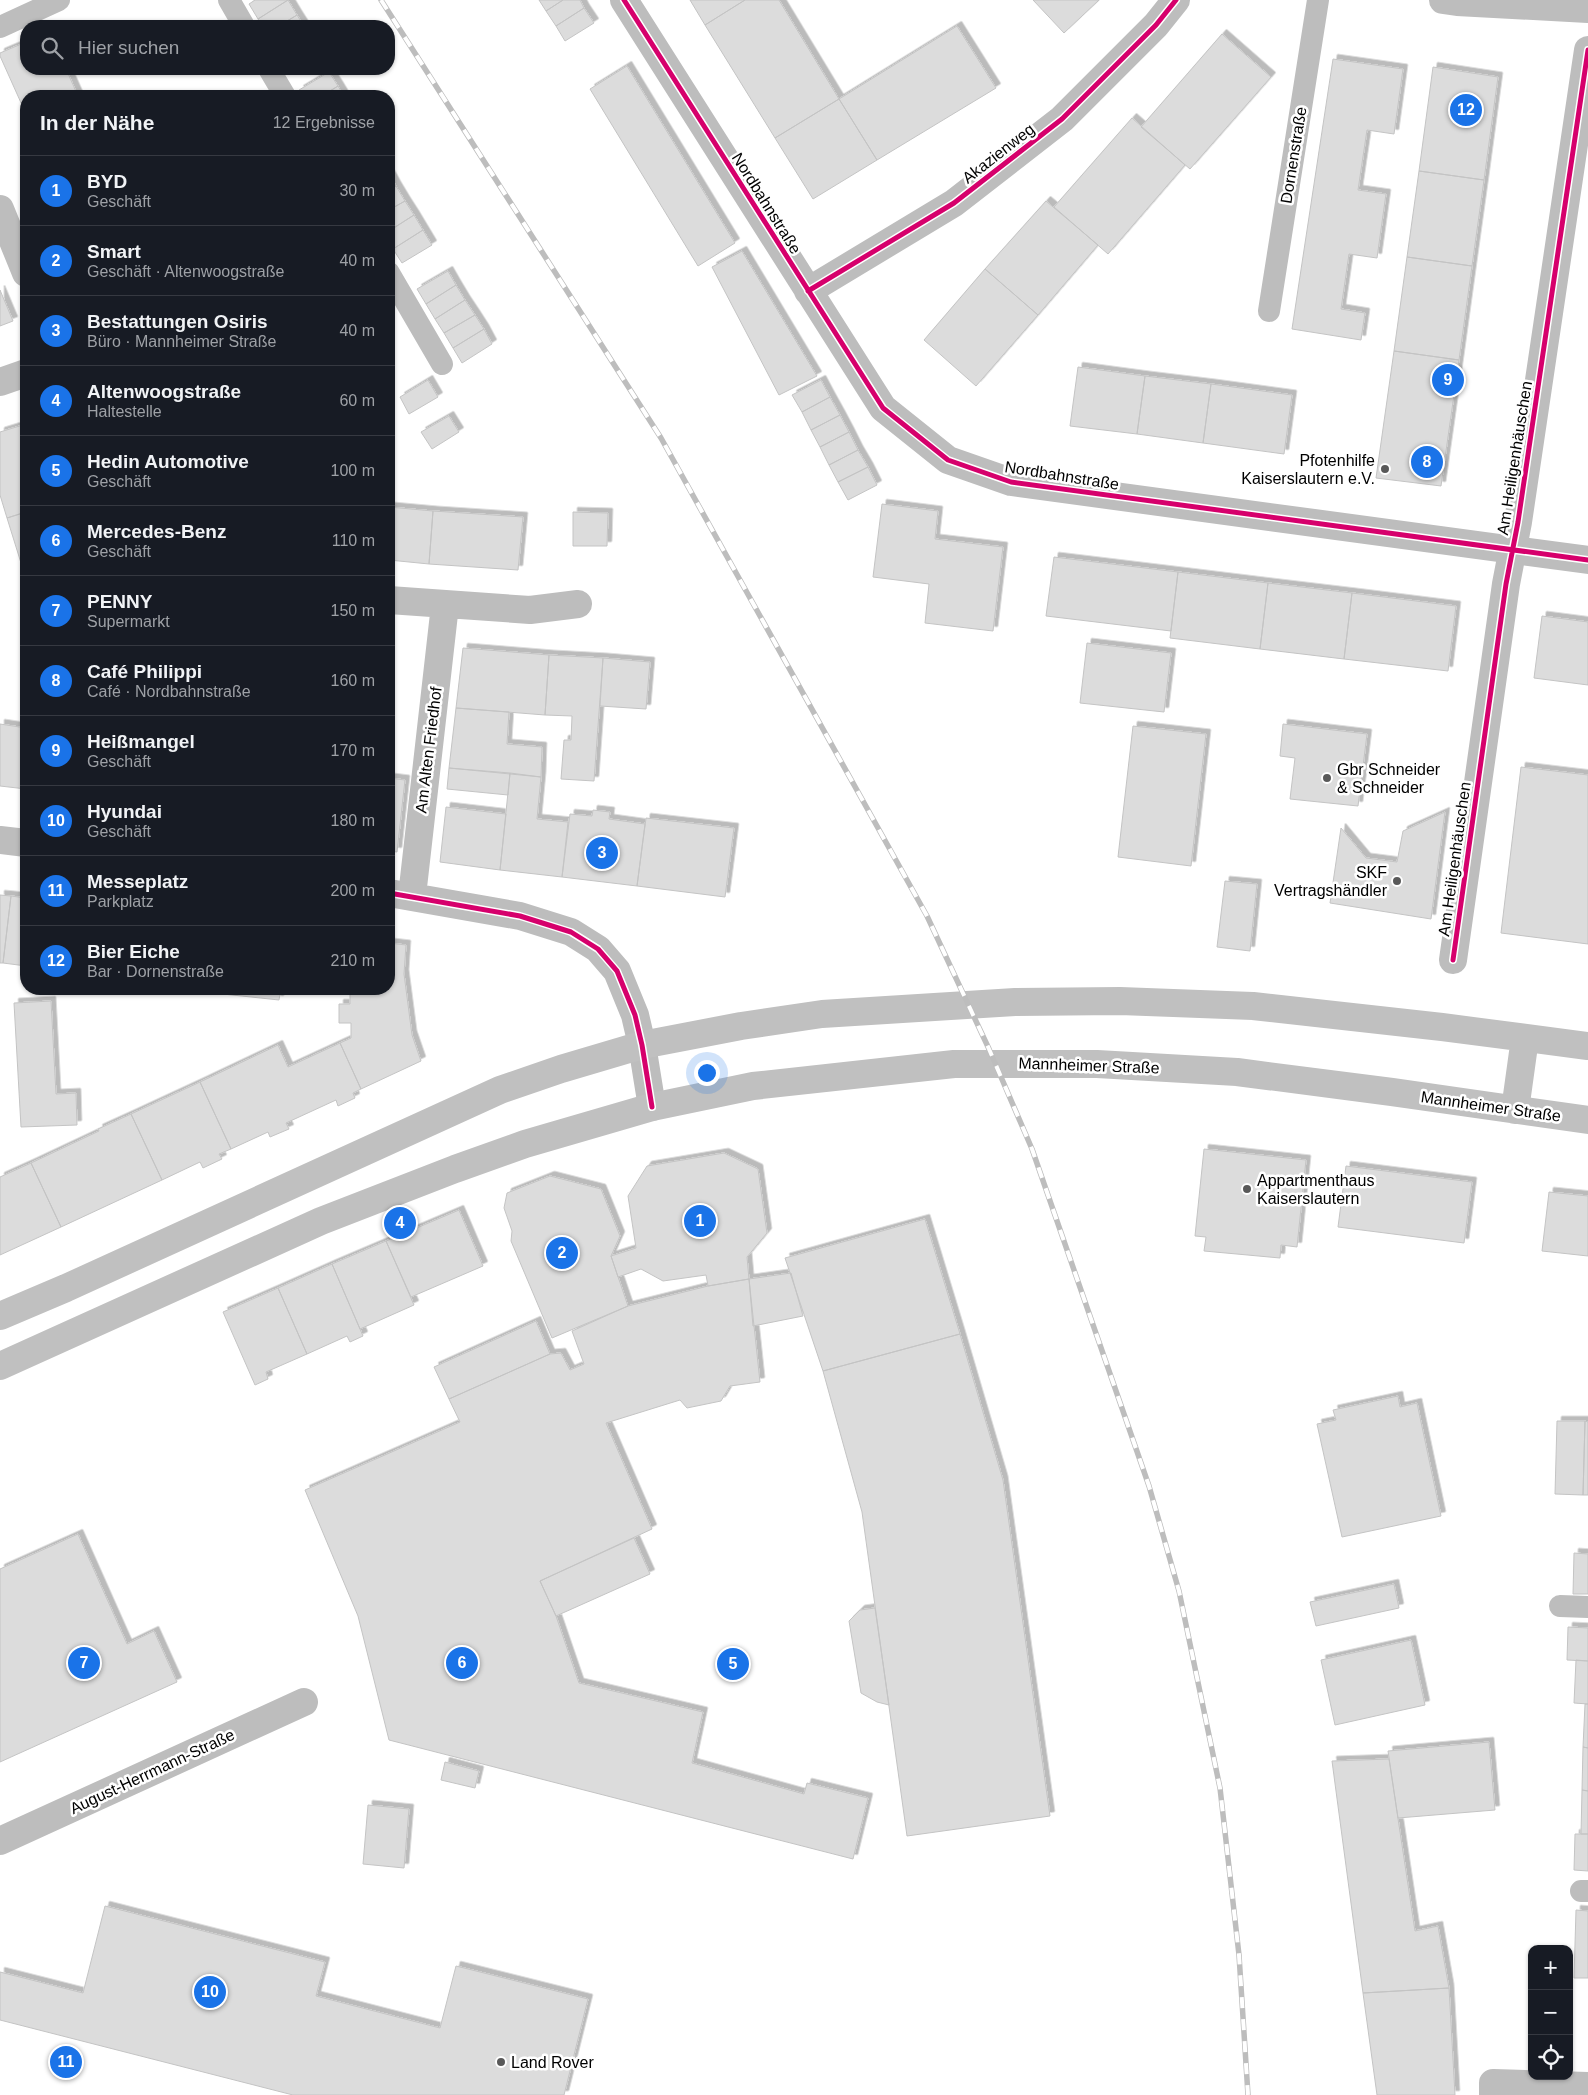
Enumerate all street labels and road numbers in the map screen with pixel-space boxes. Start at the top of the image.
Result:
street label: Dornenstraße [1277,105,1310,205]
street label: Akazienweg [959,120,1038,187]
street label: Nordbahnstraße [729,150,804,257]
street label: Am Heiligenhäuschen [1494,380,1535,536]
street label: Nordbahnstraße [1003,458,1120,493]
street label: Am Alten Friedhof [412,685,445,814]
street label: Am Heiligenhäuschen [1435,781,1474,937]
street label: Mannheimer Straße [1018,1055,1160,1076]
street label: Mannheimer Straße [1420,1088,1562,1125]
street label: August-Herrmann-Straße [67,1726,237,1817]

